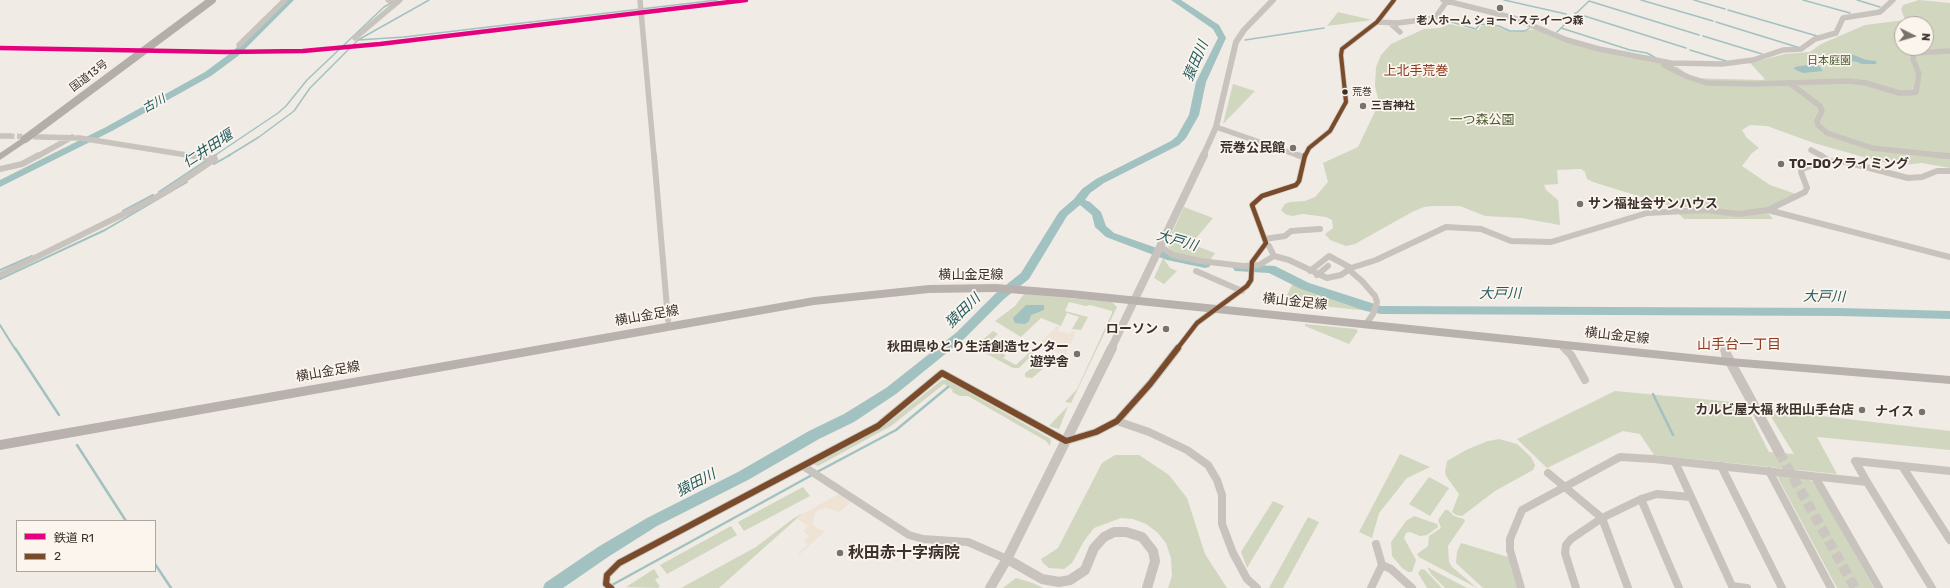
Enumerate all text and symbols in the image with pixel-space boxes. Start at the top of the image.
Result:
marker: 老人ホーム ショートステイ一つ森 [1495,3,1505,13]
place label: 老人ホーム ショートステイ一つ森 [1416,14,1584,28]
north arrow [1894,16,1934,56]
text: N [1919,32,1932,42]
water label: 猿田川 [1180,38,1212,84]
park label: 日本庭園 [1807,54,1851,68]
street label: 国道13号 [67,57,111,95]
district label: 上北手荒巻 [1384,63,1448,79]
place label: 荒巻 [1352,86,1372,98]
marker: 荒巻 [1340,87,1350,97]
water label: 古川 [140,92,168,116]
place label: 三吉神社 [1371,99,1415,113]
marker: 三吉神社 [1358,101,1368,111]
park label: 一つ森公園 [1450,112,1514,128]
water label: 仁井田堰 [180,127,236,171]
place label: 荒巻公民館 [1220,140,1285,156]
marker: 荒巻公民館 [1288,143,1298,153]
place label: TO-DOクライミング [1789,156,1909,172]
marker: TO-DOクライミング [1776,159,1786,169]
place label: サン福祉会サンハウス [1588,196,1718,212]
marker: サン福祉会サンハウス [1575,199,1585,209]
water label: 大戸川 [1154,227,1200,255]
street label: 横山金足線 [939,267,1003,283]
water label: 大戸川 [1479,286,1521,302]
water label: 大戸川 [1803,288,1845,306]
water label: 猿田川 [942,290,984,332]
street label: 横山金足線 [1262,291,1328,313]
street label: 横山金足線 [614,303,680,329]
place label: ローソン [1106,321,1158,337]
marker: ローソン [1161,324,1171,334]
street label: 横山金足線 [1584,325,1650,347]
district label: 山手台一丁目 [1697,337,1781,353]
place label: 秋田県ゆとり生活創造センター 遊学舎 [887,339,1069,370]
marker: 秋田県ゆとり生活創造センター 遊学舎 [1072,349,1082,359]
street label: 横山金足線 [295,359,361,385]
place label: カルビ屋大福 秋田山手台店 [1695,402,1854,418]
place label: ナイス [1875,404,1914,420]
marker: カルビ屋大福 秋田山手台店 [1857,405,1867,415]
marker: ナイス [1917,407,1927,417]
water label: 猿田川 [673,466,719,500]
legend [16,520,156,572]
text: 鉄道 R1 [54,531,94,545]
place label: 秋田赤十字病院 [848,543,960,563]
marker: 秋田赤十字病院 [835,548,845,558]
text: 2 [54,549,61,563]

